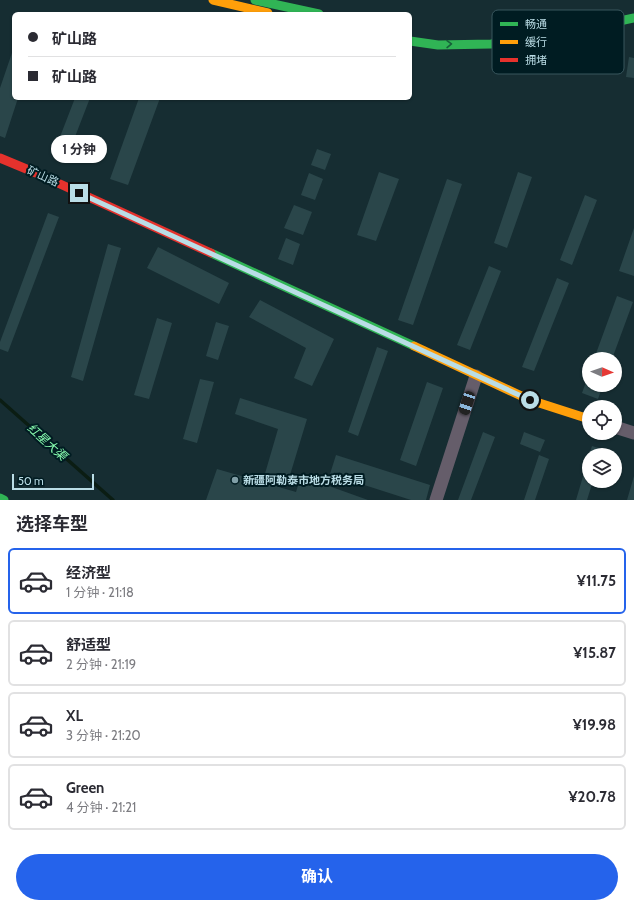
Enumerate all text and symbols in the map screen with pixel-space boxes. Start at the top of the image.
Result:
legend [492,10,624,74]
text: 畅通 [525,17,547,31]
text: 矿山路 [52,30,97,48]
text: 缓行 [525,35,547,49]
one-way arrow [446,40,452,48]
text: 拥堵 [525,53,547,67]
text: 矿山路 [52,68,97,86]
callout: 1 分钟 [51,135,107,163]
text: 1 分钟 [62,141,96,157]
street label: 矿山路 [25,163,61,189]
route end [70,184,88,202]
north arrow [582,352,622,392]
map controls [582,352,622,488]
car [458,390,476,416]
route start [521,391,539,409]
button: locate [582,400,622,440]
water label: 红星大渠 [24,420,72,465]
button: layers [582,448,622,488]
scale bar [12,472,94,491]
place label: 新疆阿勒泰市地方税务局 [243,473,364,487]
text: 50 m [18,474,44,488]
marker: 新疆阿勒泰市地方税务局 [230,475,240,485]
text: 选择车型 [16,513,88,535]
icon: car [18,563,54,599]
text: 经济型 [66,564,111,582]
text: ¥11.75 [577,572,616,590]
text: 1 分钟 · 21:18 [66,584,134,600]
icon: car [18,635,54,671]
text: 舒适型 [66,636,111,654]
text: ¥15.87 [573,644,616,662]
text: 2 分钟 · 21:19 [66,656,136,672]
icon: car [18,707,54,743]
text: XL [66,707,83,725]
text: ¥19.98 [573,716,616,734]
text: 3 分钟 · 21:20 [66,727,141,743]
icon: car [18,779,54,815]
text: Green [66,779,104,797]
text: ¥20.78 [569,788,616,806]
text: 4 分钟 · 21:21 [66,799,136,815]
button: 确认 [16,854,618,900]

